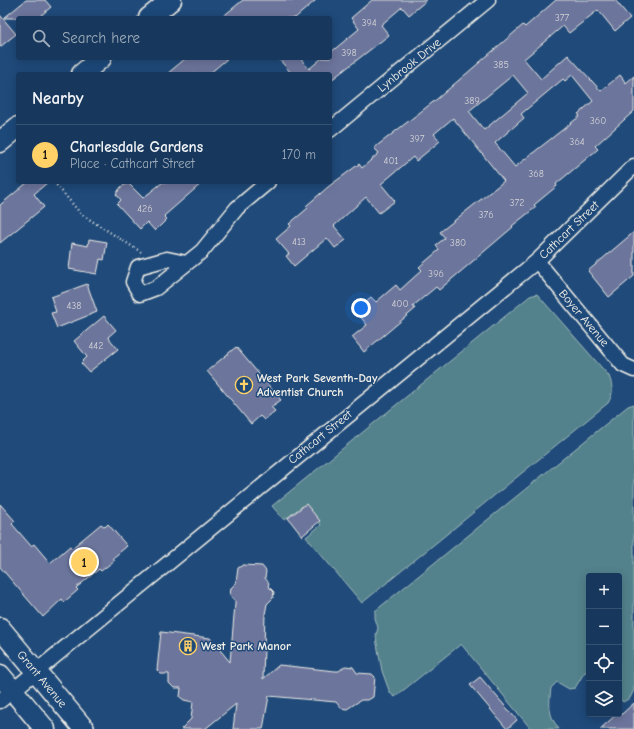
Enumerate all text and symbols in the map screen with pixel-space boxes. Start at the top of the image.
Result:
house number: 377 [555,12,570,24]
search box [16,16,332,60]
house number: 394 [361,17,377,29]
icon: search [30,27,52,49]
text: Search here [62,29,140,47]
street label: Lynbrook Drive [375,35,443,95]
house number: 398 [341,47,357,59]
house number: 385 [493,59,509,71]
text: Nearby [32,89,83,108]
house number: 389 [464,95,480,107]
house number: 360 [590,115,606,127]
house number: 397 [409,133,425,145]
house number: 364 [569,136,585,148]
text: Charlesdale Gardens [70,138,203,156]
text: 1 [42,147,48,162]
text: 170 m [282,147,316,162]
house number: 401 [384,155,398,167]
text: Place · Cathcart Street [70,156,195,171]
house number: 368 [528,168,544,180]
house number: 372 [509,197,525,209]
street label: Cathcart Street [536,198,602,262]
house number: 426 [137,203,153,215]
house number: 376 [478,209,494,221]
house number: 413 [292,236,306,248]
house number: 380 [450,237,466,249]
house number: 396 [428,268,444,280]
street label: Boyer Avenue [556,287,612,349]
your location [351,298,371,318]
house number: 400 [391,298,409,310]
house number: 438 [66,300,82,312]
house number: 442 [89,340,103,352]
place label: West Park Seventh-Day Adventist Church [257,371,378,399]
church icon: West Park Seventh-Day Adventist Church [234,375,254,395]
street label: Cathcart Street [285,407,355,467]
pin: 1 [71,547,97,577]
map controls [586,573,622,717]
button: + [586,573,622,609]
button: − [586,609,622,645]
building icon: West Park Manor [178,636,198,656]
place label: West Park Manor [201,639,291,653]
button: locate [586,645,622,681]
street label: Grant Avenue [14,648,70,710]
button: layers [586,681,622,717]

